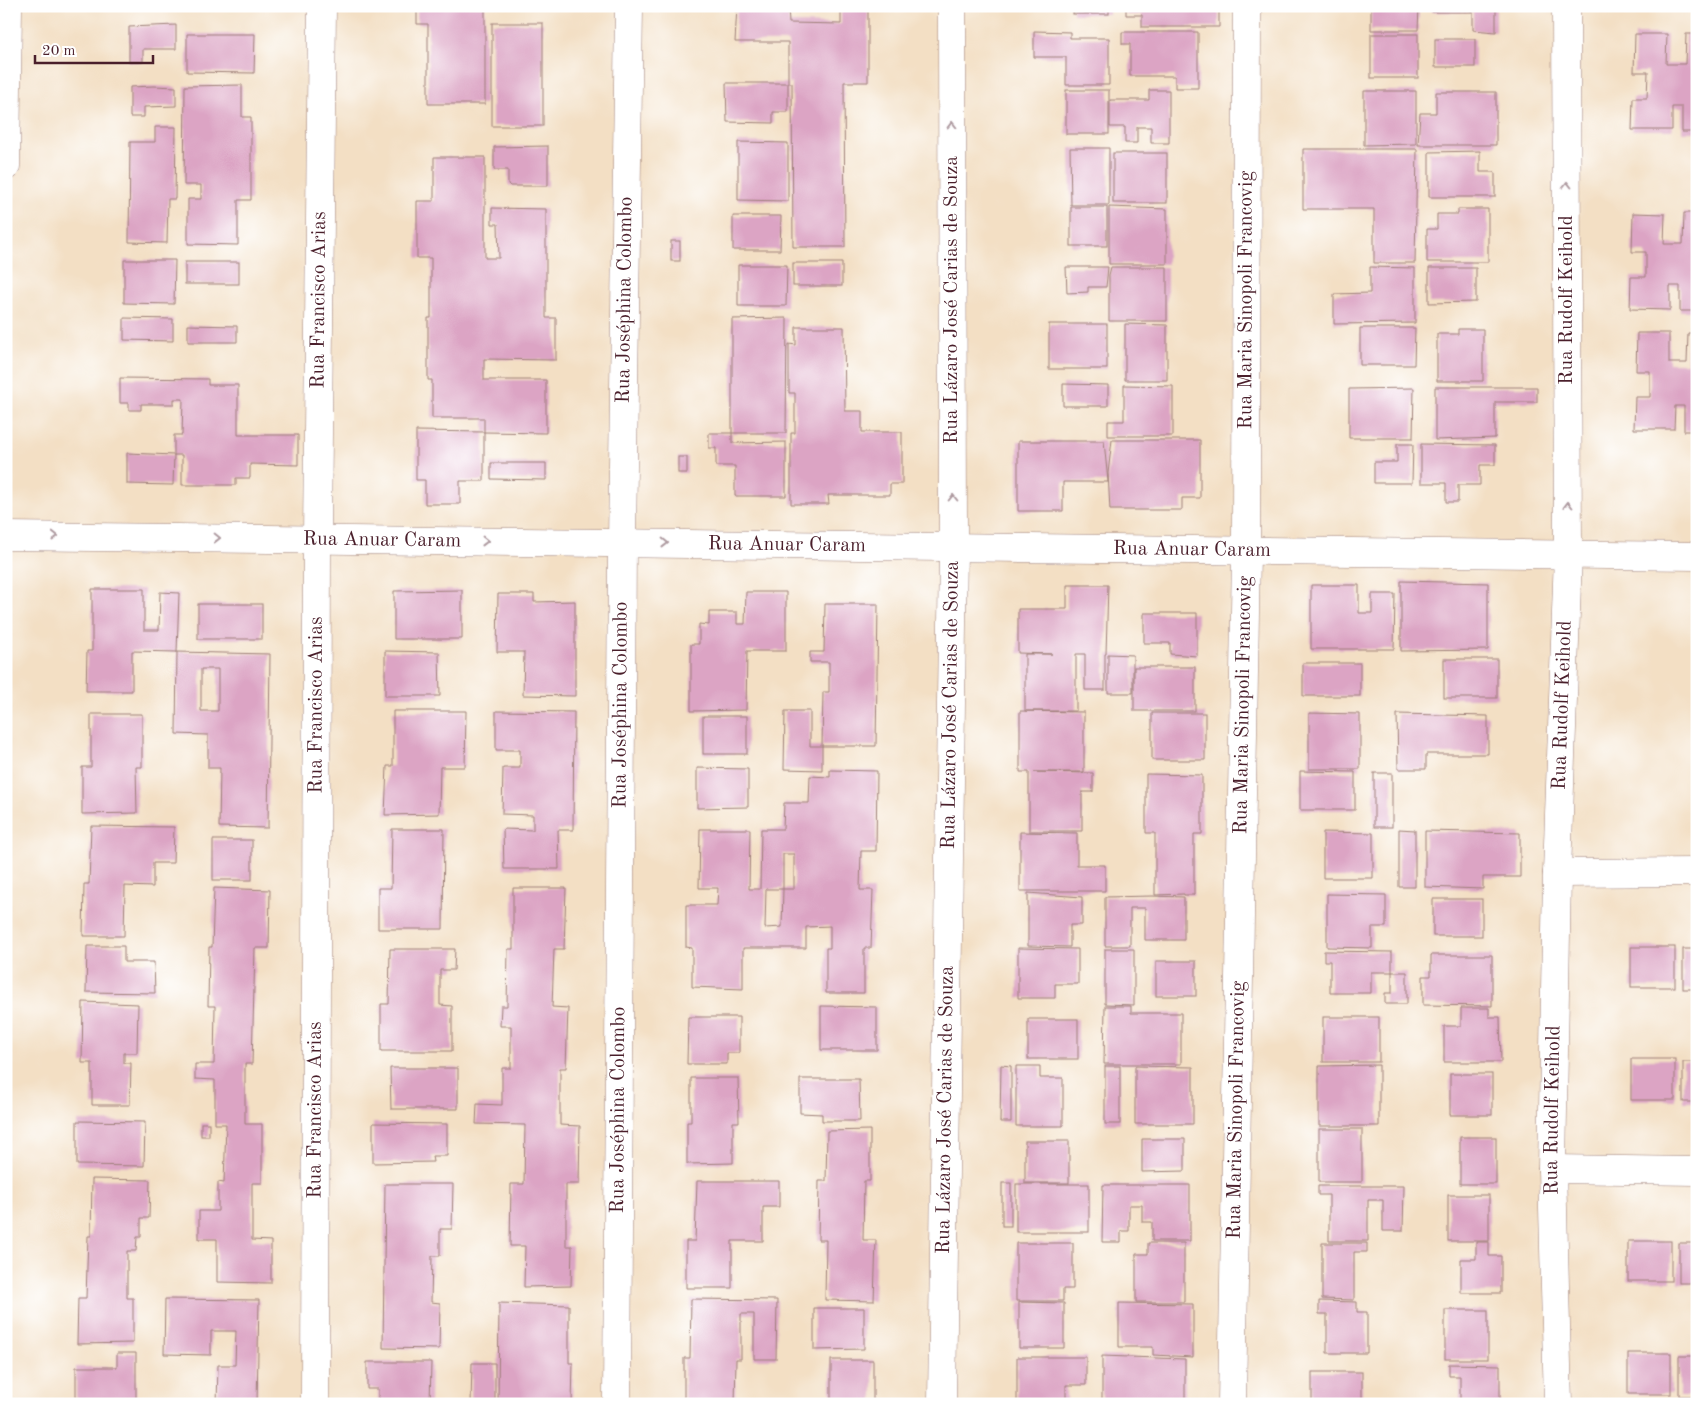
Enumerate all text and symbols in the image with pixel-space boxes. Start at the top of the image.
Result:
scale bar [35,32,152,64]
text: 20 m [42,44,76,59]
one-way arrow [947,121,957,129]
street label: Rua Lázaro José Carias de Souza [942,156,962,444]
street label: Rua Maria Sinopoli Francovig [1236,171,1257,429]
one-way arrow [1562,181,1572,188]
street label: Rua Joséphina Colombo [614,196,637,404]
street label: Rua Francisco Arias [308,211,330,389]
street label: Rua Rudolf Keihold [1557,215,1577,385]
one-way arrow [948,494,958,502]
one-way arrow [1563,501,1573,508]
street label: Rua Anuar Caram [303,530,461,551]
one-way arrow [52,531,59,541]
one-way arrow [214,533,222,543]
street label: Rua Anuar Caram [708,534,866,556]
one-way arrow [482,536,489,546]
one-way arrow [662,538,669,548]
street label: Rua Anuar Caram [1113,539,1271,561]
street label: Rua Lázaro José Carias de Souza [939,561,963,849]
street label: Rua Maria Sinopoli Francovig [1231,575,1256,835]
street label: Rua Joséphina Colombo [610,602,632,808]
street label: Rua Francisco Arias [306,616,327,794]
street label: Rua Rudolf Keihold [1550,620,1576,790]
street label: Rua Lázaro José Carias de Souza [934,966,958,1254]
street label: Rua Maria Sinopoli Francovig [1225,980,1249,1240]
street label: Rua Joséphina Colombo [608,1007,629,1213]
street label: Rua Francisco Arias [305,1021,326,1199]
street label: Rua Rudolf Keihold [1542,1025,1564,1195]

